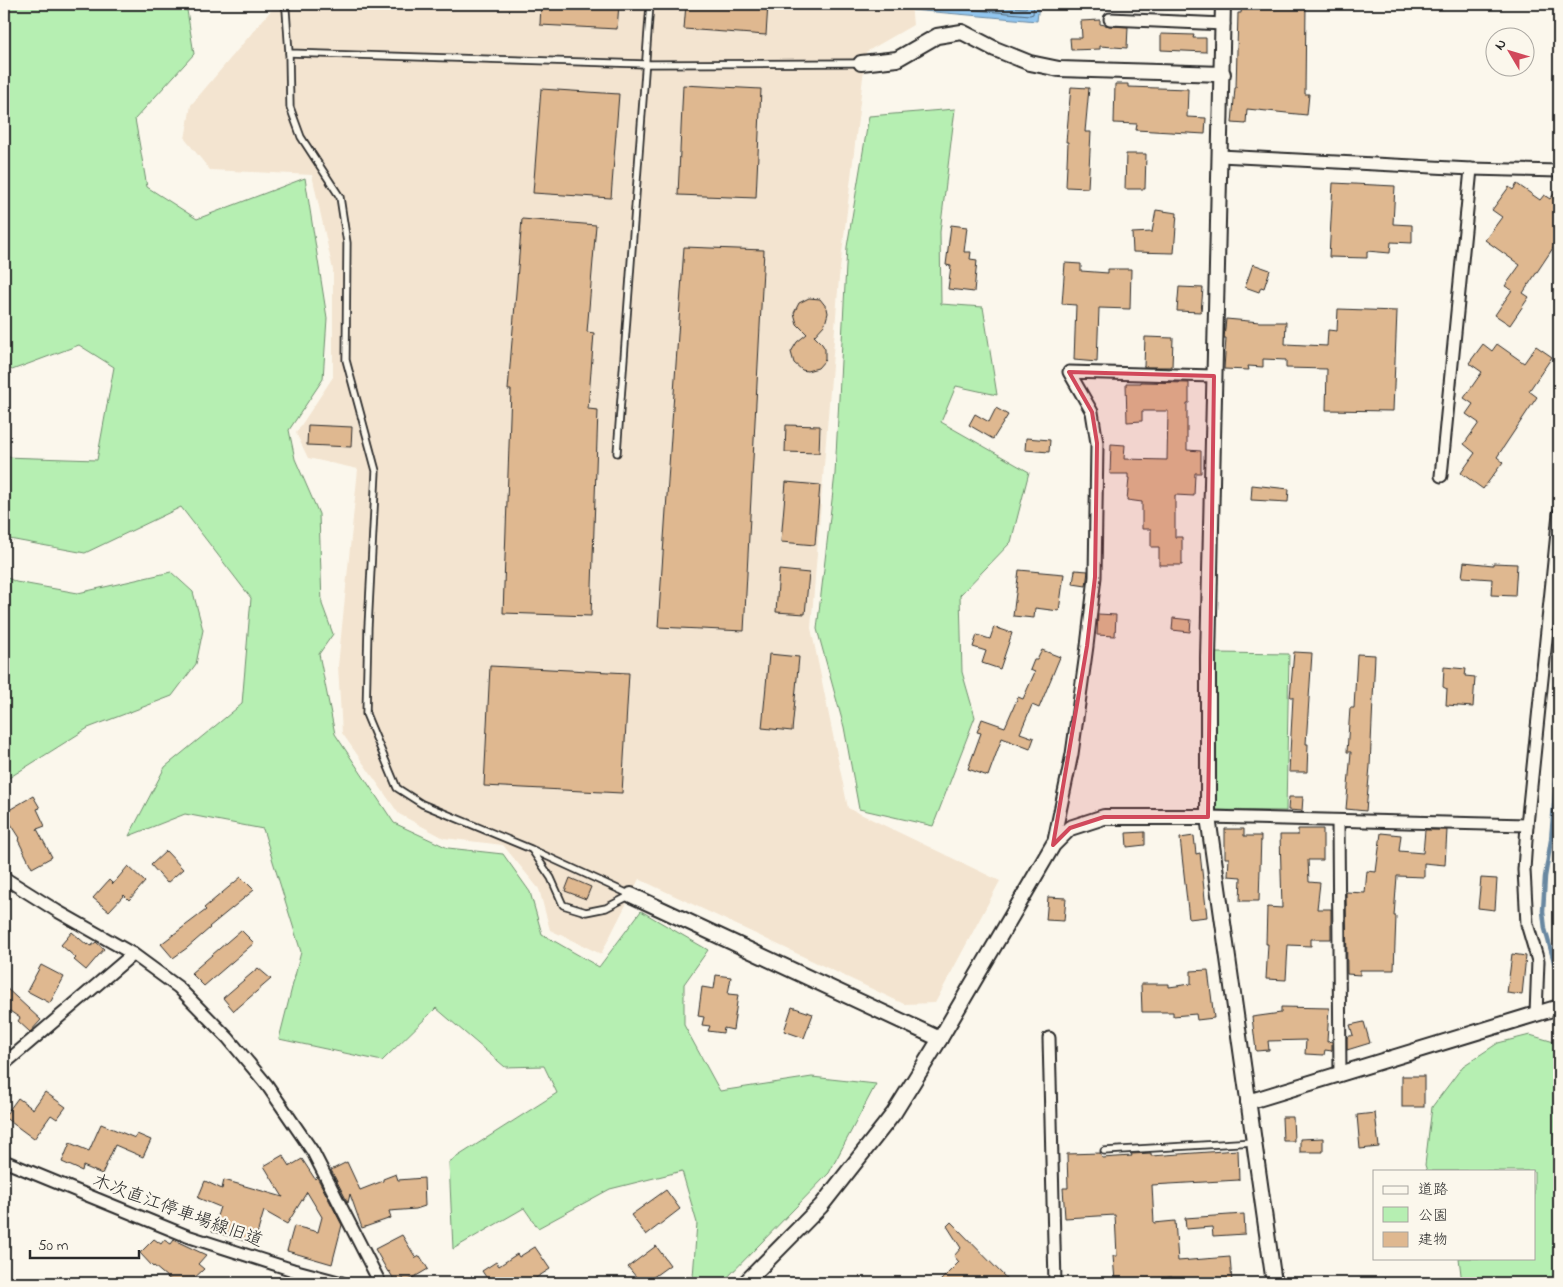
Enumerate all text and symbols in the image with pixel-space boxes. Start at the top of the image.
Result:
north arrow [1486,28,1536,78]
text: N [1490,35,1512,55]
street label: 木次直江停車場線旧道 [88,1169,266,1255]
legend [1373,1170,1536,1260]
text: 道路 [1418,1179,1448,1201]
text: 公園 [1418,1205,1448,1227]
scale bar [30,1227,139,1259]
text: 建物 [1418,1229,1448,1251]
text: 50 m [38,1235,69,1257]

